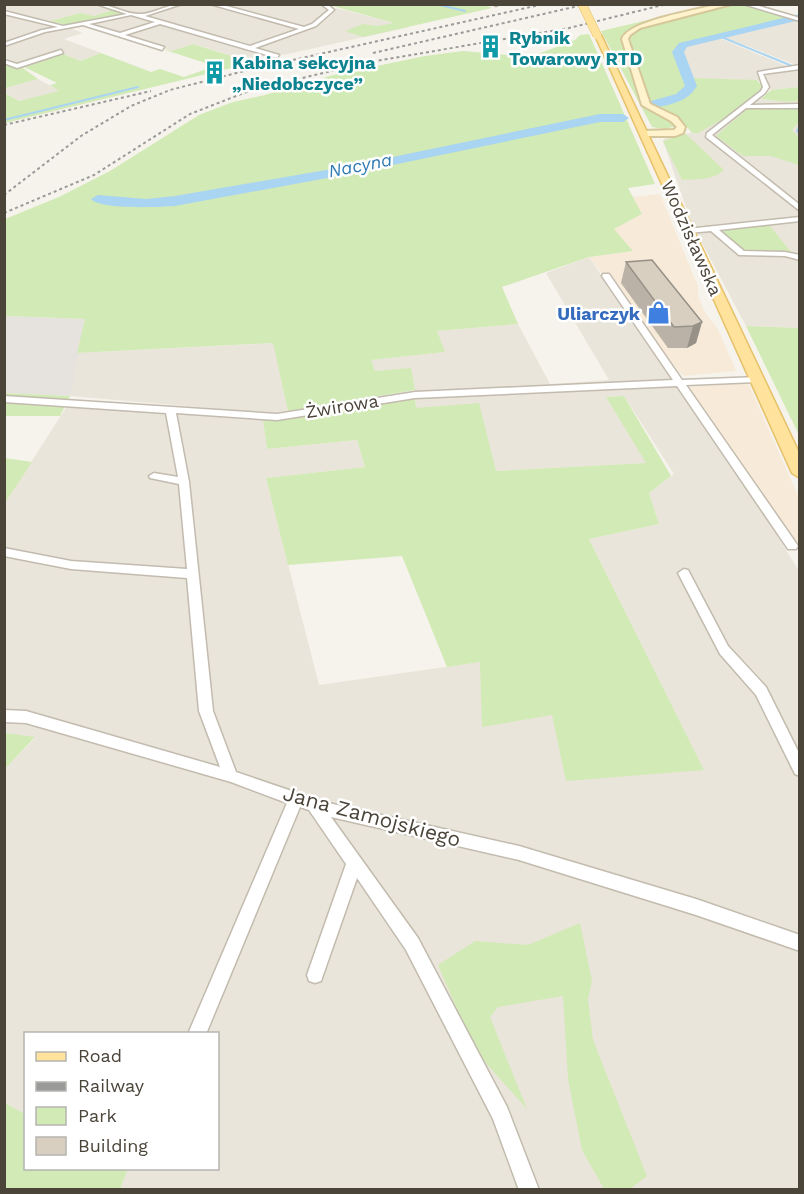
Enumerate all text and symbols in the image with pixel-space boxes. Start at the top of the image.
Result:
place label: Rybnik Towarowy RTD [509,27,642,69]
building icon: Rybnik Towarowy RTD [478,34,504,60]
place label: Kabina sekcyjna „Niedobczyce” [232,52,376,94]
building icon: Kabina sekcyjna „Niedobczyce” [201,59,227,85]
water label: Nacyna [326,149,394,181]
street label: Wodzisławska [657,177,727,299]
shop icon: Uliarczyk [645,300,671,326]
place label: Uliarczyk [557,303,641,324]
street label: Żwirowa [304,390,380,422]
street label: Jana Zamojskiego [281,780,463,852]
legend [24,1032,219,1170]
text: Road [78,1045,122,1066]
text: Railway [78,1075,145,1096]
text: Park [78,1105,117,1126]
text: Building [78,1135,148,1156]

